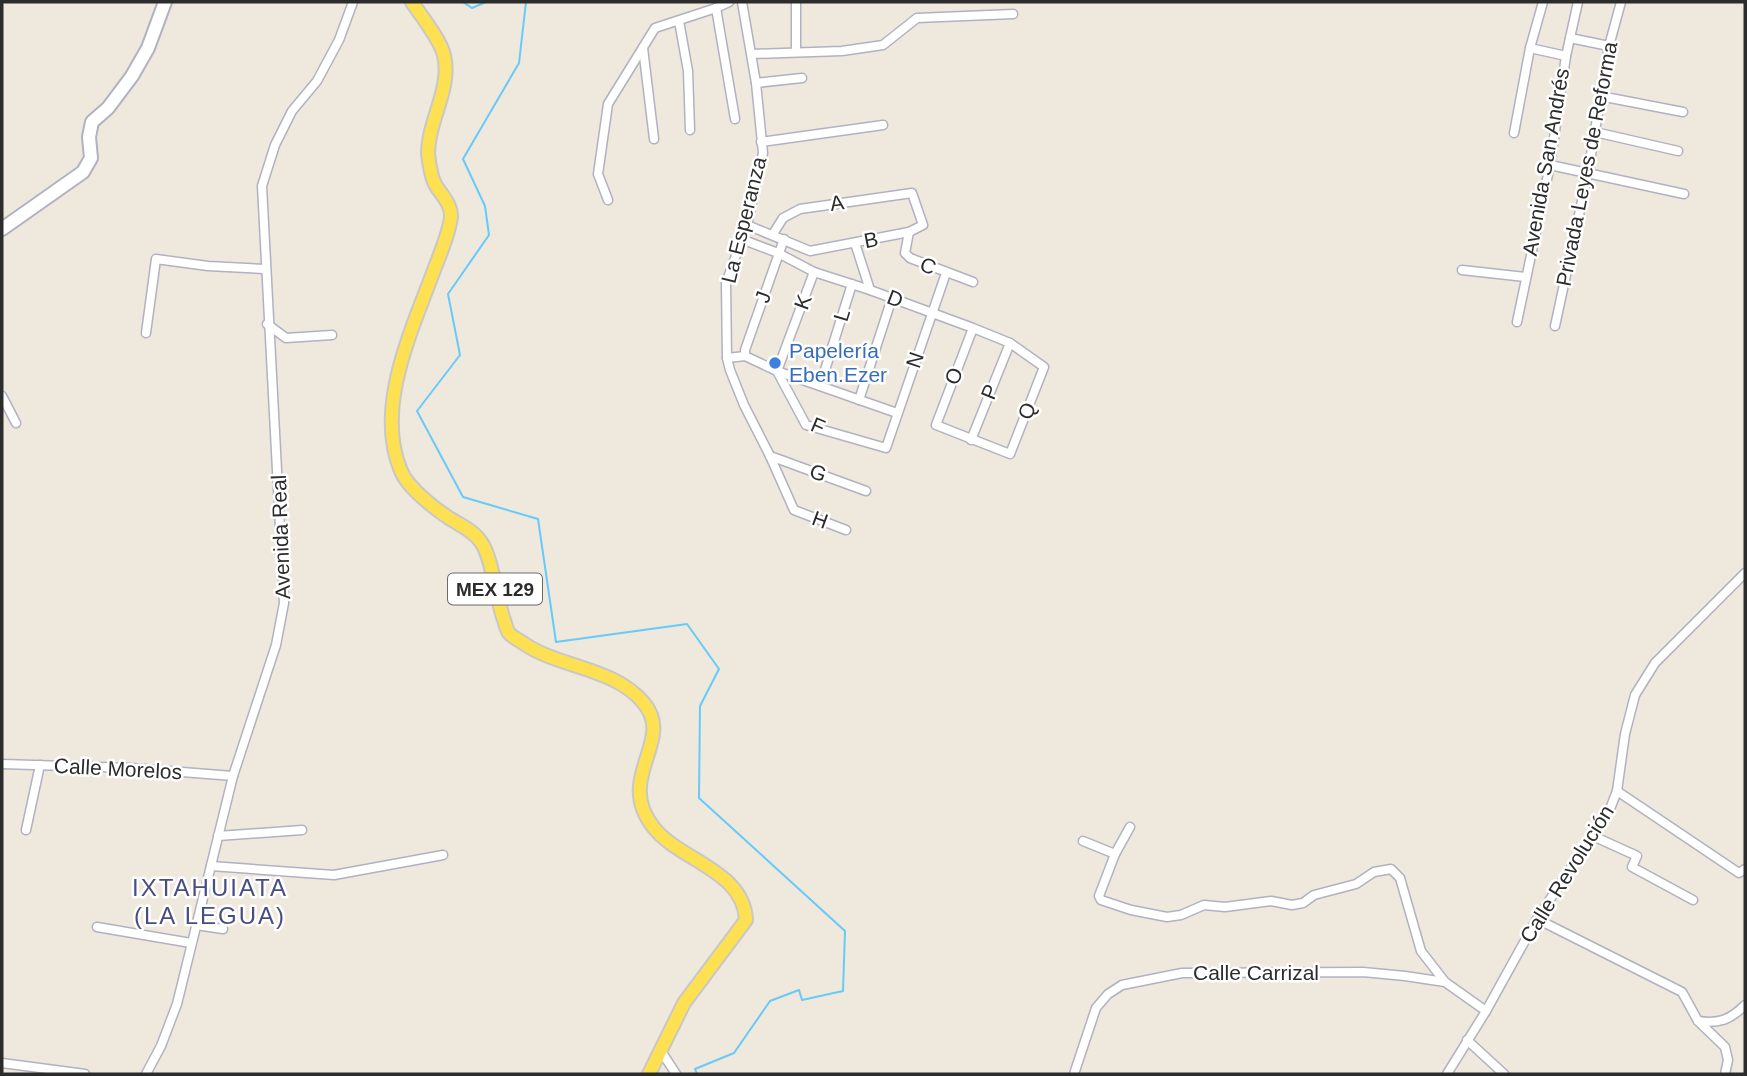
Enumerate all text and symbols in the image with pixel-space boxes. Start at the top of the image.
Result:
street label: Privada Leyes de Reforma [1551,39,1622,288]
street label: Avenida San Andrés [1518,66,1573,257]
street label: La Esperanza [717,154,770,286]
street label: A [828,190,845,215]
street label: B [862,227,880,252]
street label: C [917,252,940,279]
street label: D [884,285,906,312]
street label: J [750,288,775,306]
street label: K [789,291,816,312]
street label: L [829,306,854,324]
place label: Papelería Eben.Ezer [789,339,887,386]
street label: N [901,349,928,371]
marker: Papelería Eben.Ezer [767,355,783,371]
street label: O [940,364,967,388]
street label: P [976,381,1003,403]
street label: Q [1013,399,1040,423]
street label: F [808,412,829,439]
street label: G [807,459,830,486]
street label: Avenida Real [267,474,294,600]
street label: H [809,506,831,533]
road number: MEX 129 [448,574,542,604]
street label: Calle Morelos [53,754,183,783]
street label: Calle Revolución [1515,801,1618,947]
district label: IXTAHUIATA (LA LEGUA) [132,874,288,929]
street label: Calle Carrizal [1193,961,1319,984]

